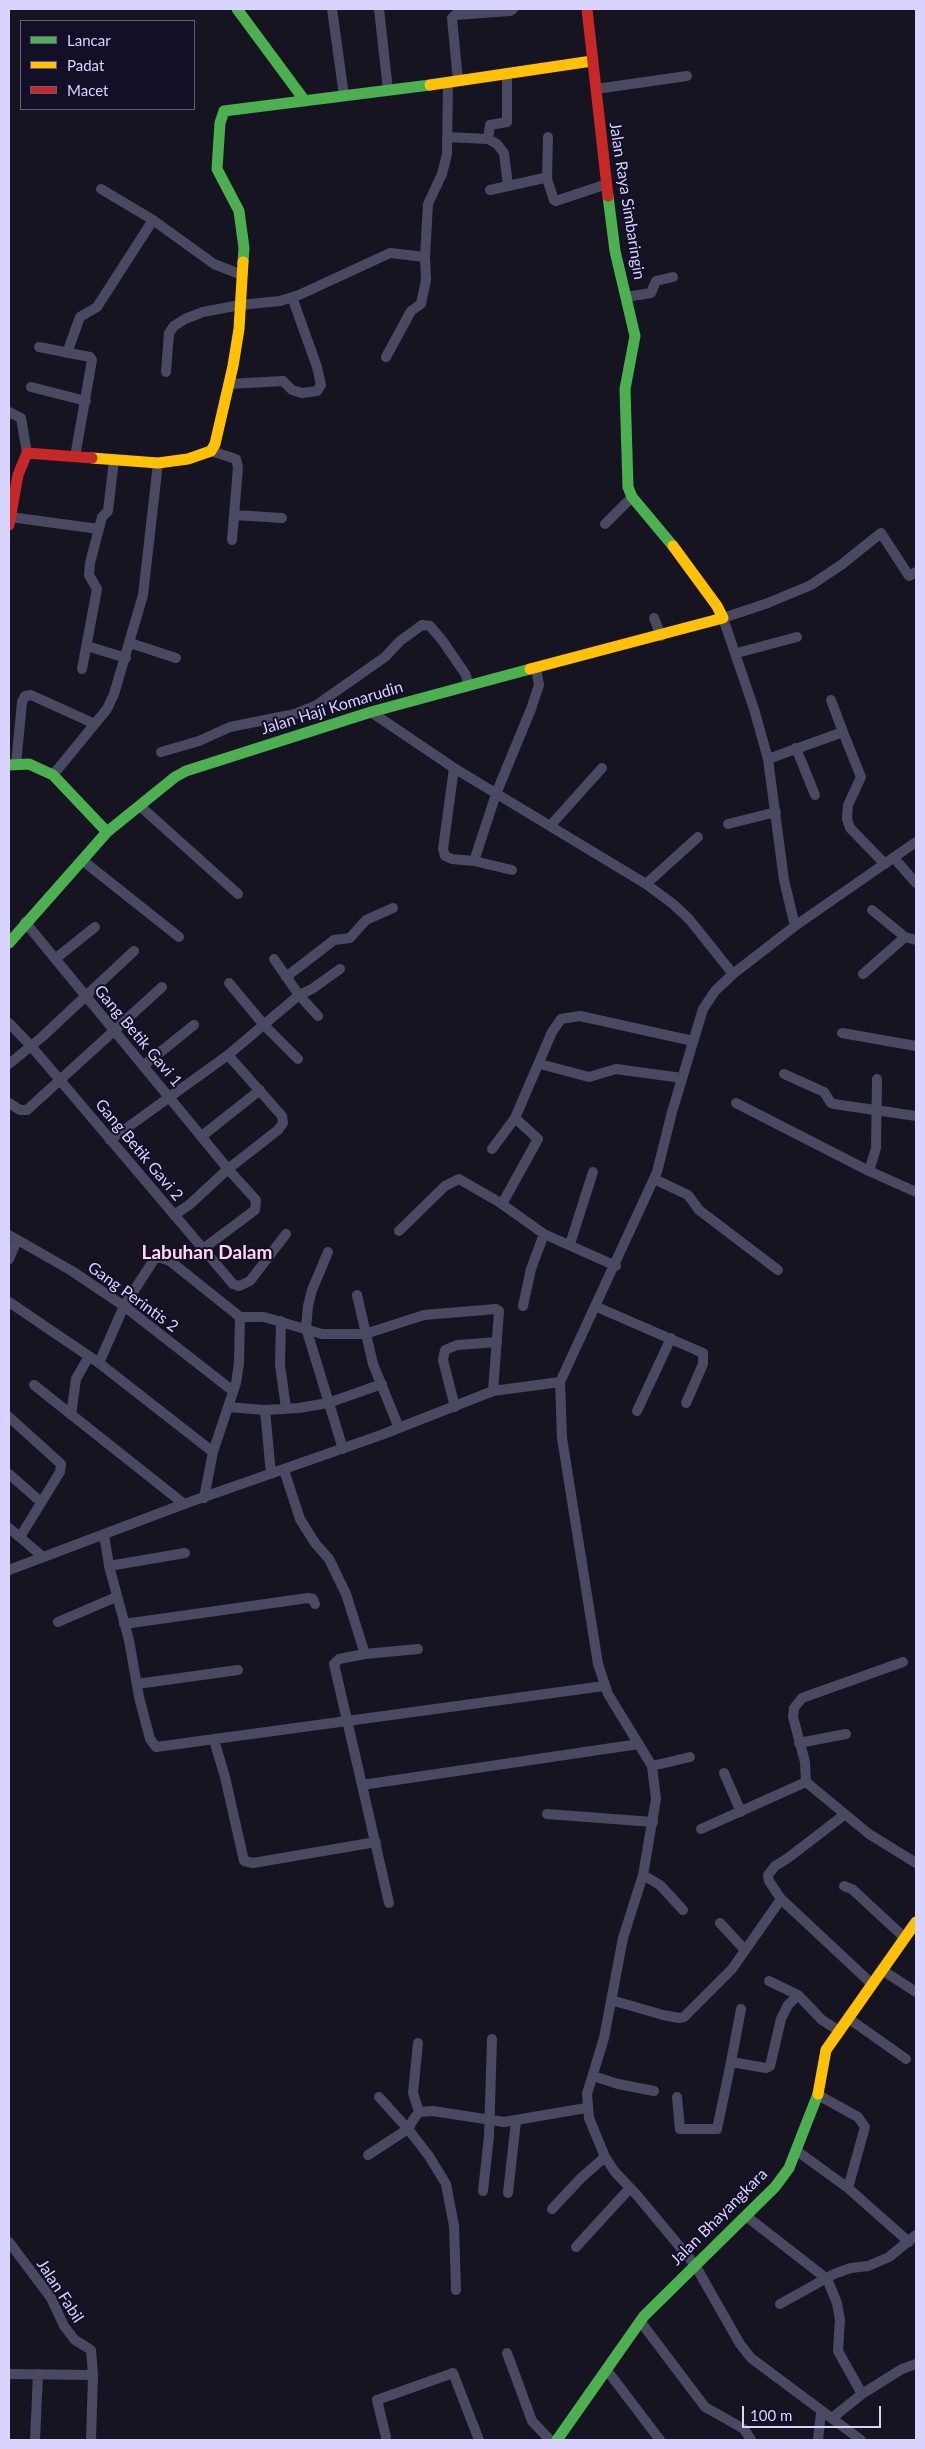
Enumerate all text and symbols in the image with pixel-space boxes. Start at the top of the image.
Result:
legend [20,20,195,110]
text: Lancar [67,31,111,49]
text: Padat [67,56,104,74]
text: Macet [67,81,108,99]
street label: Jalan Raya Simbaringin [605,121,649,281]
street label: Jalan Haji Komarudin [259,677,405,739]
street label: Gang Betik Gavi 1 [90,981,186,1091]
street label: Gang Betik Gavi 2 [91,1095,187,1205]
district label: Labuhan Dalam [142,1242,272,1264]
street label: Gang Perintis 2 [84,1258,182,1336]
street label: Jalan Bhayangkara [667,2165,771,2269]
street label: Jalan Fabil [32,2256,88,2326]
scale bar [745,2396,884,2428]
text: 100 m [750,2406,792,2424]

